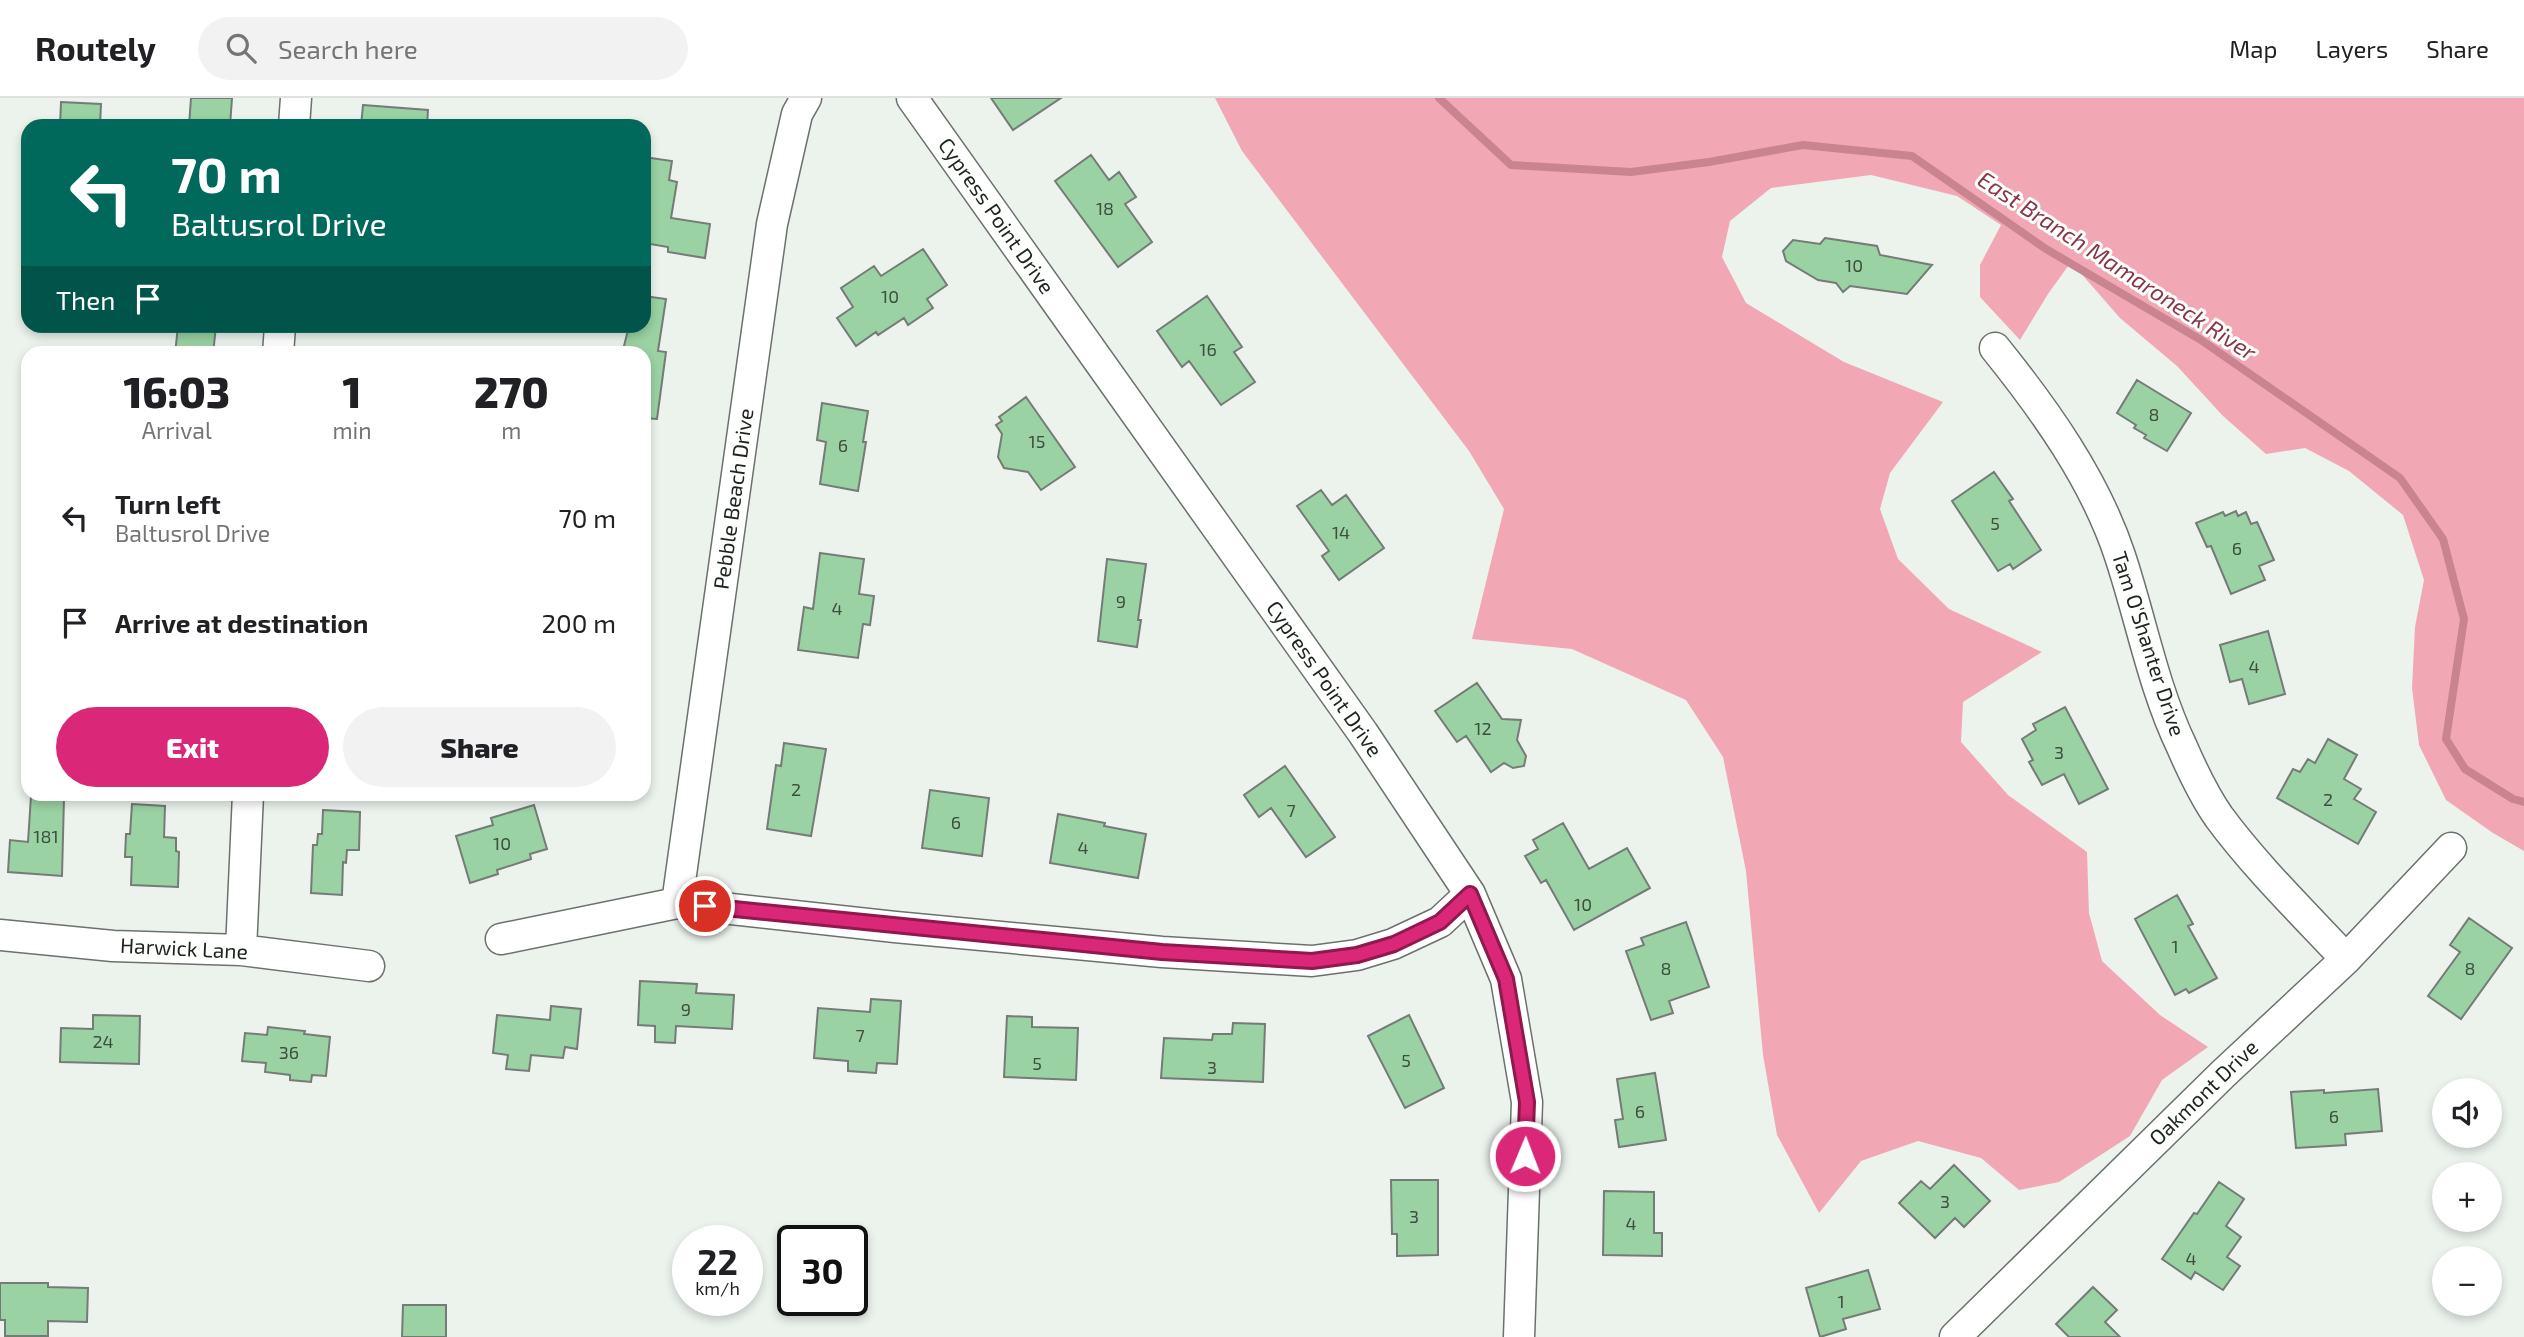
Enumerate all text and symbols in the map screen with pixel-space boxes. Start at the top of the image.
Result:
search box [198,17,688,80]
text: Routely [35,28,156,68]
icon: search [222,29,260,67]
text: Search here [278,33,418,64]
text: Map [2229,34,2277,63]
text: Layers [2315,34,2388,63]
text: Share [2426,34,2489,63]
street label: Cypress Point Drive [934,132,1060,298]
text: 70 m [171,144,282,203]
icon: left [56,147,147,238]
water label: East Branch Mamaroneck River [1973,165,2263,366]
house number: 18 [1096,197,1114,219]
text: Baltusrol Drive [171,204,387,242]
house number: 10 [1845,254,1863,276]
icon: arrive [129,280,167,318]
text: Then [56,284,115,315]
house number: 10 [881,285,899,307]
house number: 16 [1199,338,1217,360]
text: 16:03 [123,366,230,416]
text: 1 [343,366,362,416]
text: 270 [474,366,549,416]
house number: 8 [2149,403,2159,425]
street label: Pebble Beach Drive [707,407,758,591]
text: Arrival [142,416,212,444]
text: min [332,416,372,444]
text: m [501,416,521,444]
house number: 15 [1029,430,1045,452]
house number: 6 [838,434,848,456]
text: Turn left [115,488,221,519]
icon: left [56,499,94,537]
text: 70 m [558,502,616,533]
house number: 5 [1990,512,2000,534]
text: Baltusrol Drive [115,519,270,547]
house number: 14 [1332,521,1350,543]
house number: 6 [2232,537,2242,559]
street label: Tam O'Shanter Drive [2108,548,2191,739]
house number: 9 [1116,590,1126,612]
street label: Cypress Point Drive [1262,595,1388,761]
house number: 4 [831,597,843,619]
icon: arrive [56,604,94,642]
text: Arrive at destination [115,607,368,638]
text: 200 m [541,607,616,638]
house number: 4 [2248,655,2260,677]
button: Exit [56,707,329,787]
button: Share [343,707,616,787]
house number: 12 [1474,717,1492,739]
house number: 3 [2054,741,2064,763]
house number: 2 [791,778,801,800]
house number: 2 [2323,788,2333,810]
house number: 7 [1286,799,1296,821]
house number: 6 [951,811,961,833]
house number: 181 [33,825,59,847]
house number: 10 [493,832,511,854]
house number: 4 [1077,836,1089,858]
pin [675,876,735,936]
icon: arrive [686,887,724,925]
house number: 10 [1574,893,1592,915]
street label: Harwick Lane [120,932,249,963]
house number: 1 [2171,935,2179,957]
house number: 8 [1661,957,1671,979]
house number: 8 [2465,957,2475,979]
house number: 9 [681,998,691,1020]
house number: 7 [855,1024,865,1046]
house number: 24 [92,1030,114,1052]
street label: Oakmont Drive [2143,1034,2262,1150]
house number: 36 [279,1041,299,1063]
house number: 5 [1401,1049,1411,1071]
house number: 5 [1032,1052,1042,1074]
house number: 3 [1207,1056,1217,1078]
map controls [2432,1078,2502,1316]
button: sound [2432,1078,2502,1148]
house number: 6 [1635,1100,1645,1122]
house number: 6 [2329,1105,2339,1127]
position arrow [1488,1119,1562,1193]
button: + [2432,1162,2502,1232]
house number: 3 [1940,1190,1950,1212]
house number: 3 [1409,1205,1419,1227]
house number: 4 [1625,1212,1637,1234]
speed limit sign: 30 [777,1225,868,1316]
text: 22 [697,1240,738,1282]
button: − [2432,1246,2502,1316]
house number: 4 [2185,1247,2197,1269]
text: km/h [695,1277,740,1299]
house number: 1 [1837,1290,1845,1312]

